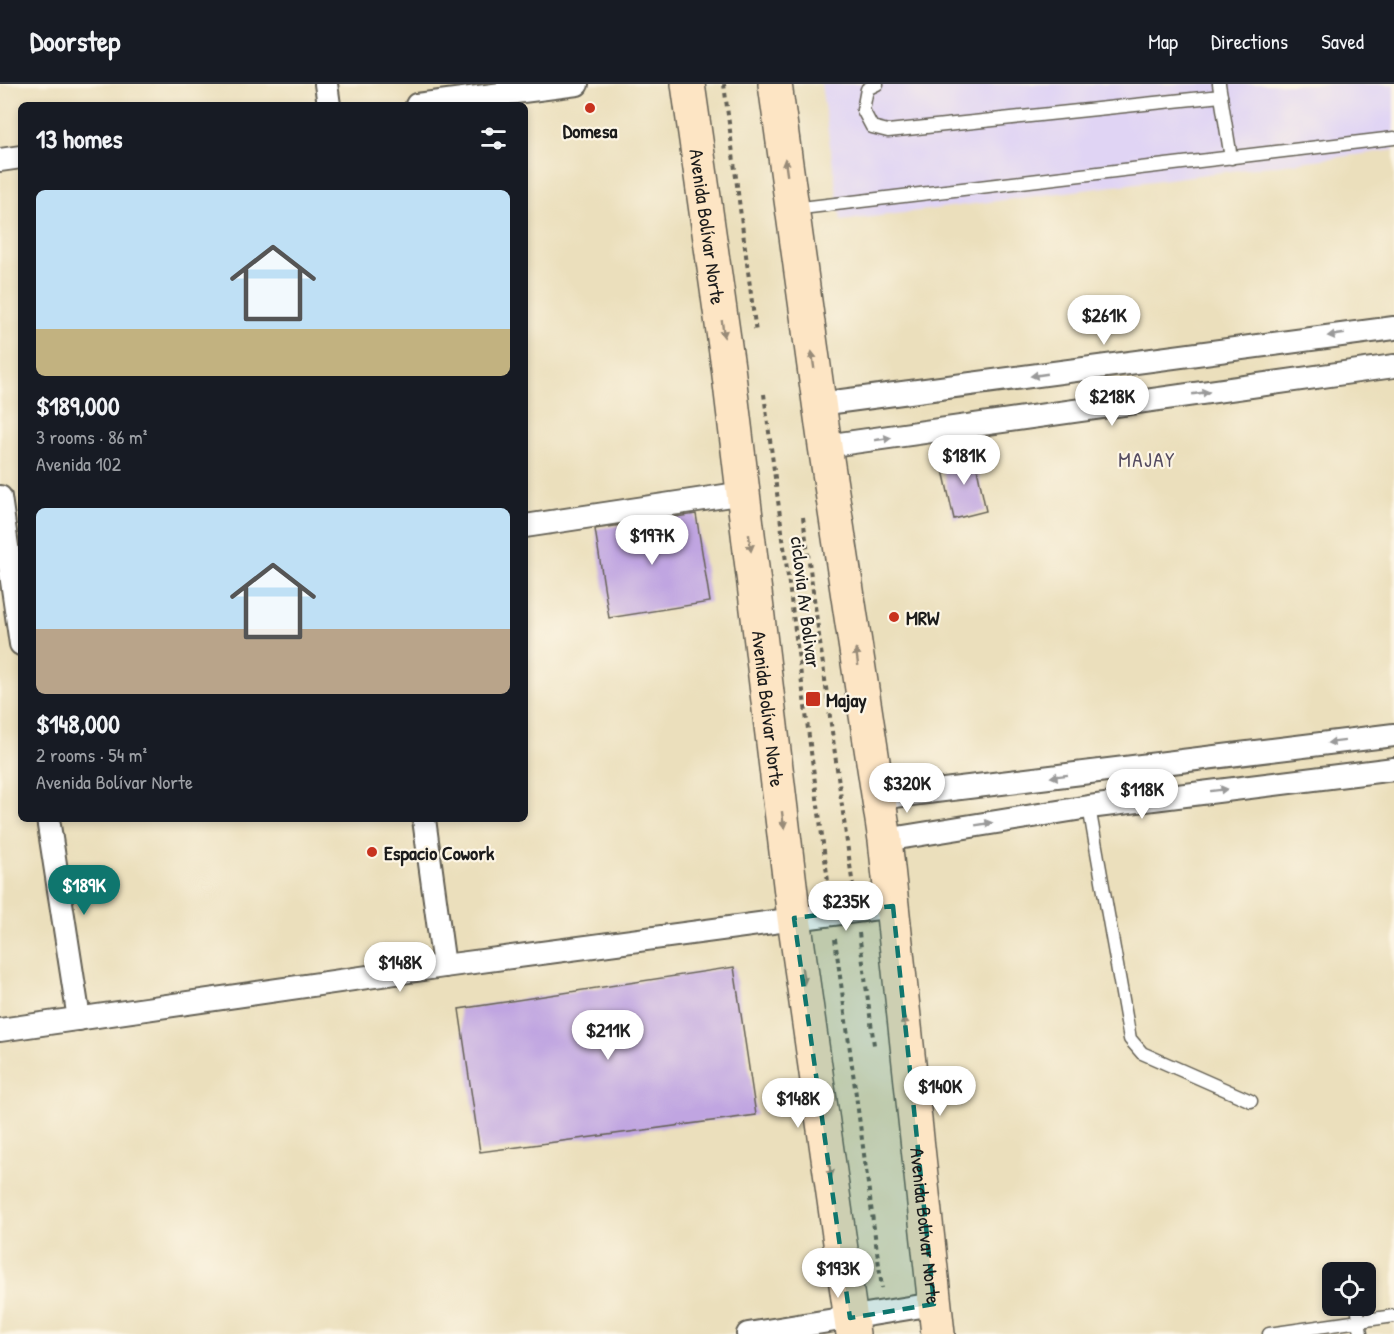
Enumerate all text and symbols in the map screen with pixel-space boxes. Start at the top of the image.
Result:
text: Doorstep [30,22,120,60]
text: Map [1148,27,1178,56]
text: Directions [1211,27,1288,56]
text: Saved [1321,27,1364,56]
marker: Domesa [583,101,597,115]
place label: Domesa [563,117,617,144]
text: 13 homes [36,121,123,156]
icon: filters [477,122,510,155]
street label: Avenida Bolívar Norte [684,147,733,306]
one-way arrow [782,157,791,176]
icon: home [219,229,327,337]
pin: $261K [1062,295,1146,346]
text: $261K [1081,301,1127,328]
one-way arrow [718,320,727,339]
one-way arrow [1326,331,1345,340]
one-way arrow [809,351,818,370]
one-way arrow [1029,370,1048,380]
pin: $218K [1070,376,1154,427]
text: $218K [1089,382,1135,409]
text: $189,000 [36,388,120,423]
one-way arrow [1192,389,1211,398]
text: 3 rooms · 86 m² [36,423,147,450]
one-way arrow [874,434,893,443]
pin: $181K [922,435,1006,486]
text: $181K [942,441,986,468]
district label: MAJAY [1118,445,1176,474]
text: Avenida 102 [36,450,121,477]
pin: $197K [610,515,694,566]
text: $197K [629,521,675,548]
one-way arrow [745,534,755,553]
street label: ciclovia Av Bolivar [785,535,827,670]
icon: home [219,547,327,655]
place label: MRW [906,604,940,631]
marker: MRW [887,610,901,624]
street label: Avenida Bolívar Norte [746,629,792,788]
one-way arrow [852,647,861,666]
place label: Majay [826,686,867,714]
marker: Majay [804,690,822,708]
text: $148,000 [36,706,120,741]
one-way arrow [1326,737,1345,746]
text: 2 rooms · 54 m² [36,741,147,768]
pin: $320K [865,763,949,814]
text: Avenida Bolívar Norte [36,768,193,795]
text: $320K [883,769,931,796]
pin: $118K [1100,769,1184,820]
one-way arrow [1049,771,1068,780]
text: $118K [1120,775,1164,802]
one-way arrow [1210,786,1229,795]
one-way arrow [778,811,788,830]
one-way arrow [975,819,994,828]
place label: Espacio Cowork [384,839,495,867]
marker: Espacio Cowork [365,845,379,859]
pin: $189K [42,865,126,916]
text: $189K [62,871,106,898]
pin: $235K [804,881,888,932]
text: $235K [822,887,870,914]
pin: $148K [358,942,442,993]
text: $148K [378,948,422,975]
one-way arrow [798,966,807,985]
pin: $211K [566,1010,650,1061]
text: $211K [586,1016,630,1043]
one-way arrow [900,1016,910,1035]
pin: $140K [898,1066,982,1117]
text: $140K [918,1072,962,1099]
pin: $148K [756,1078,840,1129]
text: $148K [776,1084,820,1111]
street label: Avenida Bolívar Norte [905,1146,948,1305]
one-way arrow [825,1159,834,1178]
pin: $193K [796,1248,880,1299]
text: $193K [816,1254,860,1281]
map controls [1322,1262,1376,1316]
button: locate [1322,1262,1376,1316]

